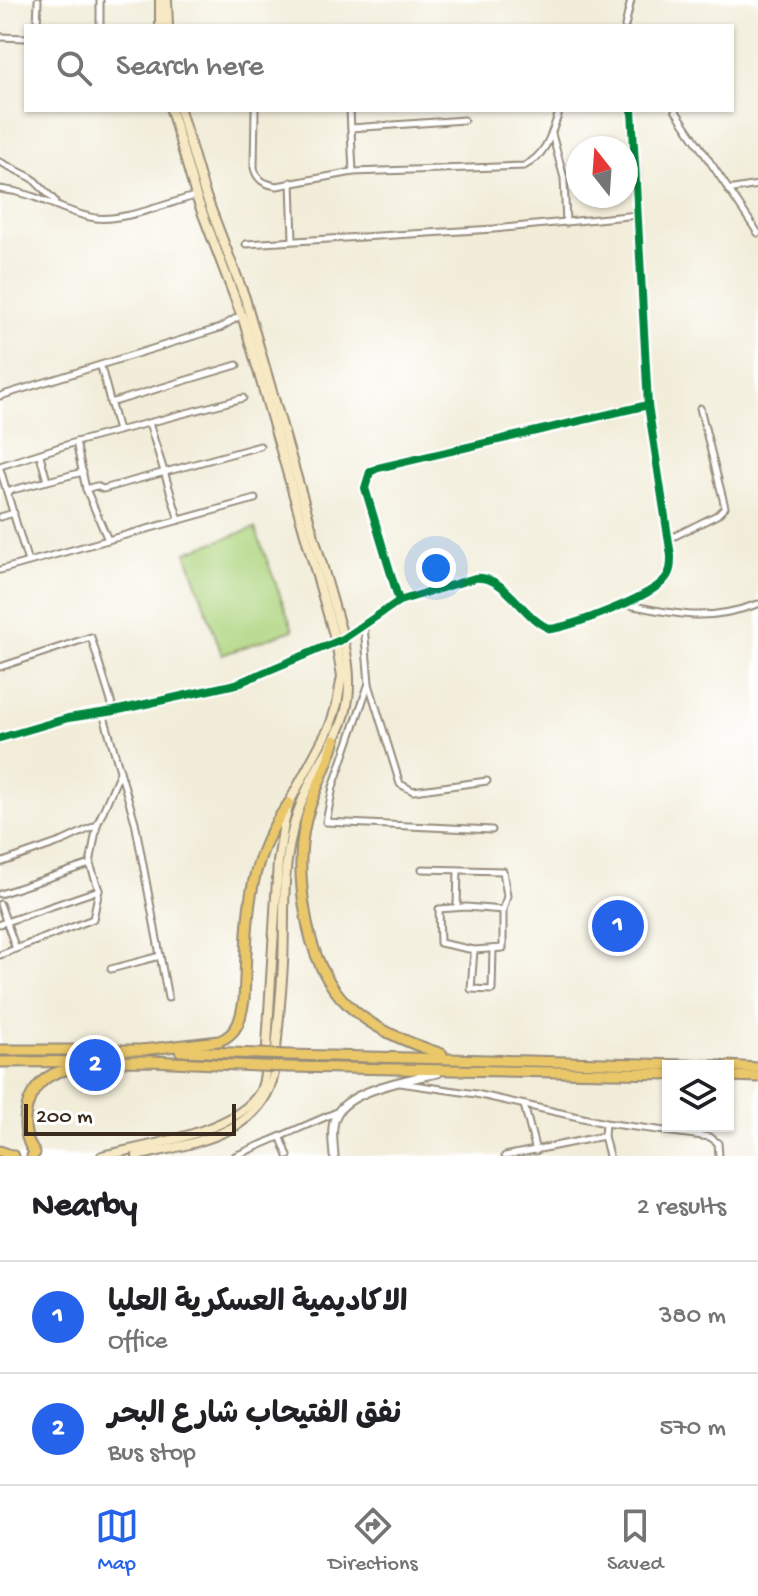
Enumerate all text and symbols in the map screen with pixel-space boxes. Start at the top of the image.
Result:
search box [24,24,734,112]
icon: search [52,46,96,90]
text: Search here [116,51,264,86]
north arrow [566,136,638,208]
your location [416,548,456,588]
pin: 1 [592,896,644,956]
pin: 2 [69,1035,121,1095]
map controls [662,1060,734,1132]
button: layers [662,1060,734,1132]
scale bar [24,1100,236,1136]
text: 200 m [36,1105,93,1131]
text: Nearby [32,1188,137,1228]
text: 2 results [637,1193,726,1224]
text: الاكاديمية العسكرية العليا [108,1287,408,1322]
text: 1 [53,1302,63,1333]
text: 380 m [659,1302,726,1333]
text: Office [108,1327,167,1358]
text: نفق الفتيحاب شارع البحر [108,1399,401,1434]
text: 2 [52,1414,64,1445]
text: 570 m [659,1414,726,1445]
text: Bus stop [108,1439,196,1470]
tab: Map [95,1504,139,1578]
tab: Directions [328,1504,418,1578]
tab: Saved [607,1504,663,1578]

